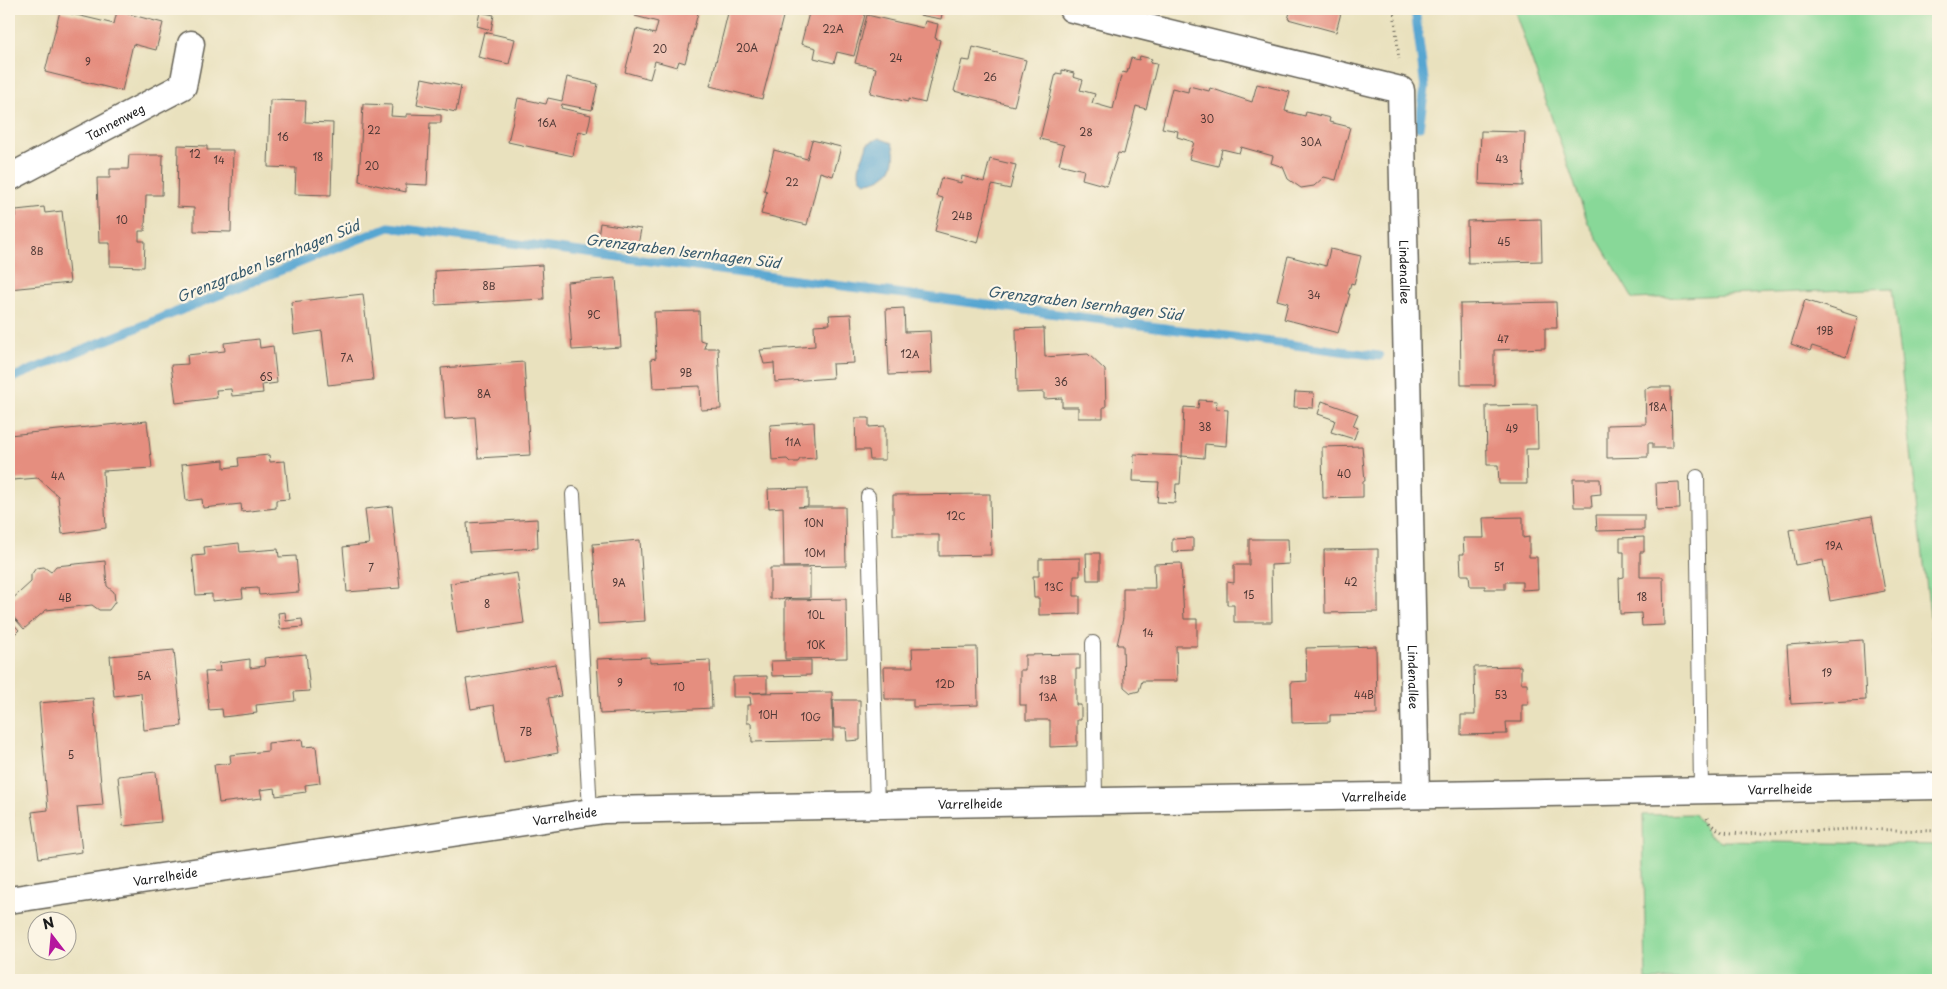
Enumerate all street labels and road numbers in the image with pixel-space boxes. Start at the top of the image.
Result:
street label: Tannenweg [82,99,148,145]
street label: Lindenallee [1395,240,1415,305]
street label: Lindenallee [1404,645,1423,710]
street label: Varrelheide [1748,779,1813,798]
street label: Varrelheide [1342,787,1407,806]
street label: Varrelheide [938,794,1003,813]
street label: Varrelheide [531,802,598,830]
street label: Varrelheide [132,863,199,890]

